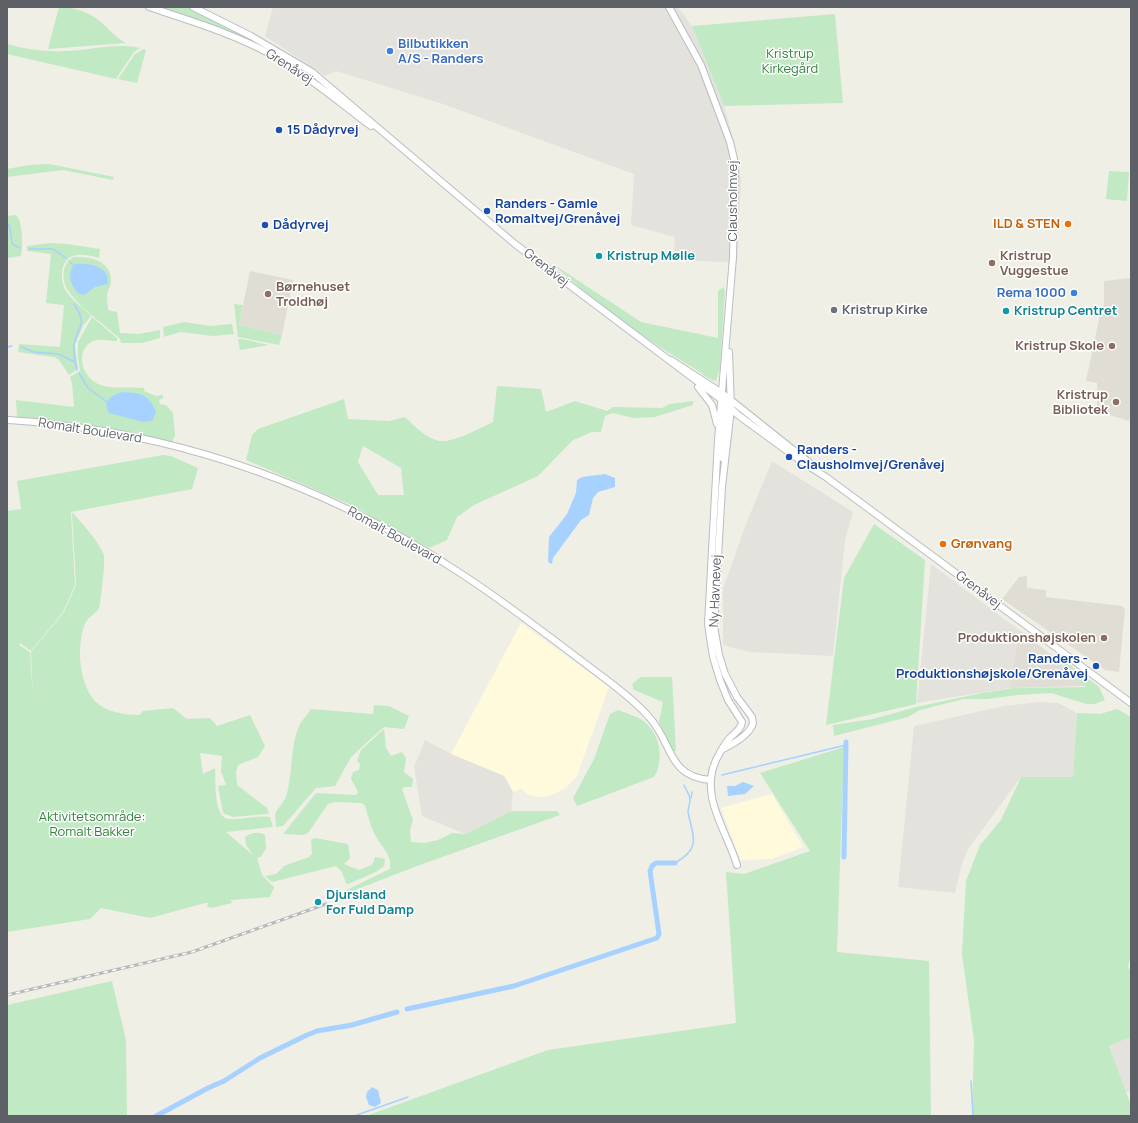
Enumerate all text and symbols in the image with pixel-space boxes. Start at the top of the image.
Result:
place label: Bilbutikken A/S - Randers [398,36,483,67]
street label: Grenåvej [263,46,315,88]
marker: Bilbutikken A/S - Randers [385,46,395,56]
park label: Kristrup Kirkegård [762,46,818,77]
place label: 15 Dådyrvej [287,122,358,138]
marker: 15 Dådyrvej [274,125,284,135]
street label: Clausholmvej [725,161,741,241]
place label: Randers - Gamle Romaltvej/Grenåvej [495,196,620,227]
marker: Randers - Gamle Romaltvej/Grenåvej [482,206,492,216]
place label: ILD & STEN [993,216,1060,232]
place label: Dådyrvej [273,217,329,233]
marker: ILD & STEN [1063,219,1073,229]
marker: Dådyrvej [260,220,270,230]
street label: Grenåvej [520,246,572,290]
place label: Kristrup Mølle [607,248,695,264]
place label: Kristrup Vuggestue [1000,248,1069,279]
marker: Kristrup Mølle [594,251,604,261]
marker: Kristrup Vuggestue [987,258,997,268]
place label: Børnehuset Troldhøj [276,279,350,310]
place label: Rema 1000 [997,285,1066,301]
marker: Rema 1000 [1069,288,1079,298]
marker: Børnehuset Troldhøj [263,289,273,299]
place label: Kristrup Kirke [842,302,928,318]
place label: Kristrup Centret [1014,303,1117,319]
marker: Kristrup Kirke [829,305,839,315]
marker: Kristrup Centret [1001,306,1011,316]
place label: Kristrup Skole [1015,338,1104,354]
marker: Kristrup Skole [1107,341,1117,351]
place label: Kristrup Bibliotek [1053,387,1108,418]
marker: Kristrup Bibliotek [1111,397,1121,407]
street label: Romalt Boulevard [37,415,143,447]
place label: Randers - Clausholmvej/Grenåvej [797,442,945,473]
marker: Randers - Clausholmvej/Grenåvej [784,452,794,462]
street label: Romalt Boulevard [345,504,443,568]
place label: Grønvang [951,536,1012,552]
marker: Grønvang [938,539,948,549]
street label: Ny Havnevej [707,554,725,628]
street label: Grenåvej [952,568,1004,612]
place label: Produktionshøjskolen [958,630,1096,646]
marker: Produktionshøjskolen [1099,633,1109,643]
place label: Randers - Produktionshøjskole/Grenåvej [896,651,1088,682]
marker: Randers - Produktionshøjskole/Grenåvej [1091,661,1101,671]
park label: Aktivitetsområde: Romalt Bakker [39,809,145,840]
place label: Djursland For Fuld Damp [326,887,414,918]
marker: Djursland For Fuld Damp [313,897,323,907]

